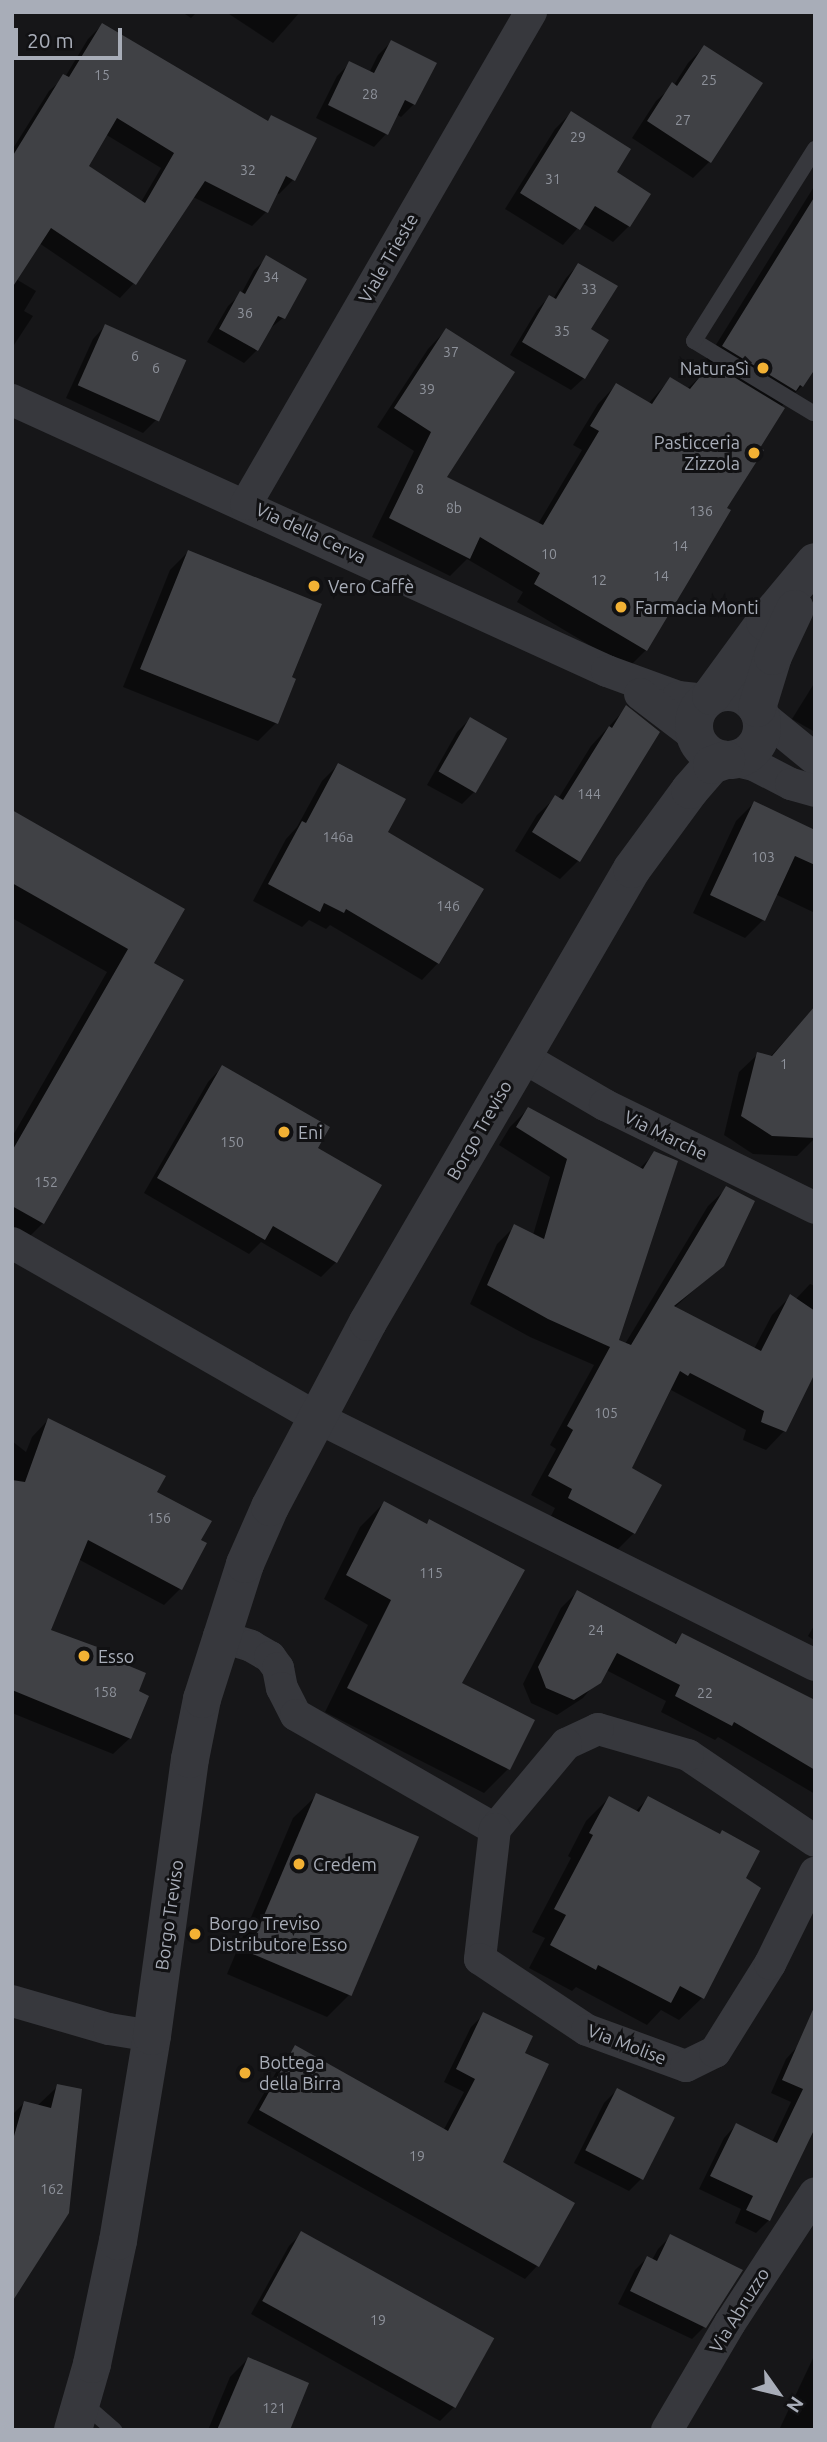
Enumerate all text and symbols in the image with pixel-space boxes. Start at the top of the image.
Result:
scale bar [18,14,126,58]
text: 20 m [27,28,74,52]
house number: 15 [94,67,110,83]
house number: 25 [701,72,717,88]
house number: 28 [362,86,378,102]
house number: 27 [675,112,691,128]
house number: 29 [570,129,586,145]
house number: 32 [240,162,256,178]
house number: 31 [545,171,561,187]
street label: Viale Trieste [354,209,422,307]
house number: 34 [263,269,279,285]
house number: 33 [581,281,597,297]
house number: 36 [237,305,253,321]
house number: 35 [554,323,570,339]
house number: 37 [443,344,459,360]
house number: 6 [131,348,139,364]
place label: NaturaSì [680,357,749,379]
house number: 6 [152,360,160,376]
marker: NaturaSì [755,360,771,376]
house number: 39 [419,381,435,397]
place label: Pasticceria Zizzola [654,432,740,474]
marker: Pasticceria Zizzola [746,445,762,461]
house number: 8 [416,481,424,497]
street label: Via della Cerva [252,498,370,568]
house number: 8b [446,500,462,516]
house number: 136 [689,503,713,519]
house number: 14 [672,538,688,554]
house number: 10 [541,546,557,562]
house number: 14 [653,568,669,584]
house number: 12 [591,572,607,588]
place label: Vero Caffè [328,575,414,597]
marker: Vero Caffè [306,578,322,594]
place label: Farmacia Monti [635,596,759,618]
marker: Farmacia Monti [613,599,629,615]
house number: 144 [577,786,601,802]
house number: 146a [323,829,353,845]
house number: 103 [751,849,775,865]
house number: 146 [436,898,460,914]
house number: 1 [780,1056,788,1072]
street label: Borgo Treviso [442,1076,516,1184]
street label: Via Marche [621,1106,711,1164]
place label: Eni [298,1121,323,1143]
marker: Eni [276,1124,292,1140]
house number: 150 [220,1134,244,1150]
house number: 152 [34,1174,58,1190]
house number: 105 [594,1405,618,1421]
house number: 156 [147,1510,171,1526]
house number: 115 [419,1565,443,1581]
house number: 24 [588,1622,604,1638]
place label: Esso [98,1645,134,1667]
marker: Esso [76,1648,92,1664]
house number: 158 [93,1684,117,1700]
house number: 22 [697,1685,713,1701]
place label: Credem [313,1853,377,1875]
marker: Credem [291,1856,307,1872]
street label: Borgo Treviso [151,1858,187,1972]
place label: Borgo Treviso Distributore Esso [209,1913,348,1955]
marker: Borgo Treviso Distributore Esso [187,1926,203,1942]
street label: Via Molise [584,2019,670,2069]
place label: Bottega della Birra [259,2052,341,2094]
marker: Bottega della Birra [237,2065,253,2081]
house number: 19 [409,2148,425,2164]
house number: 162 [40,2181,64,2197]
street label: Via Abruzzo [704,2264,774,2356]
house number: 19 [370,2312,386,2328]
north arrow [743,2358,813,2428]
text: N [782,2393,808,2417]
house number: 121 [262,2400,286,2416]

